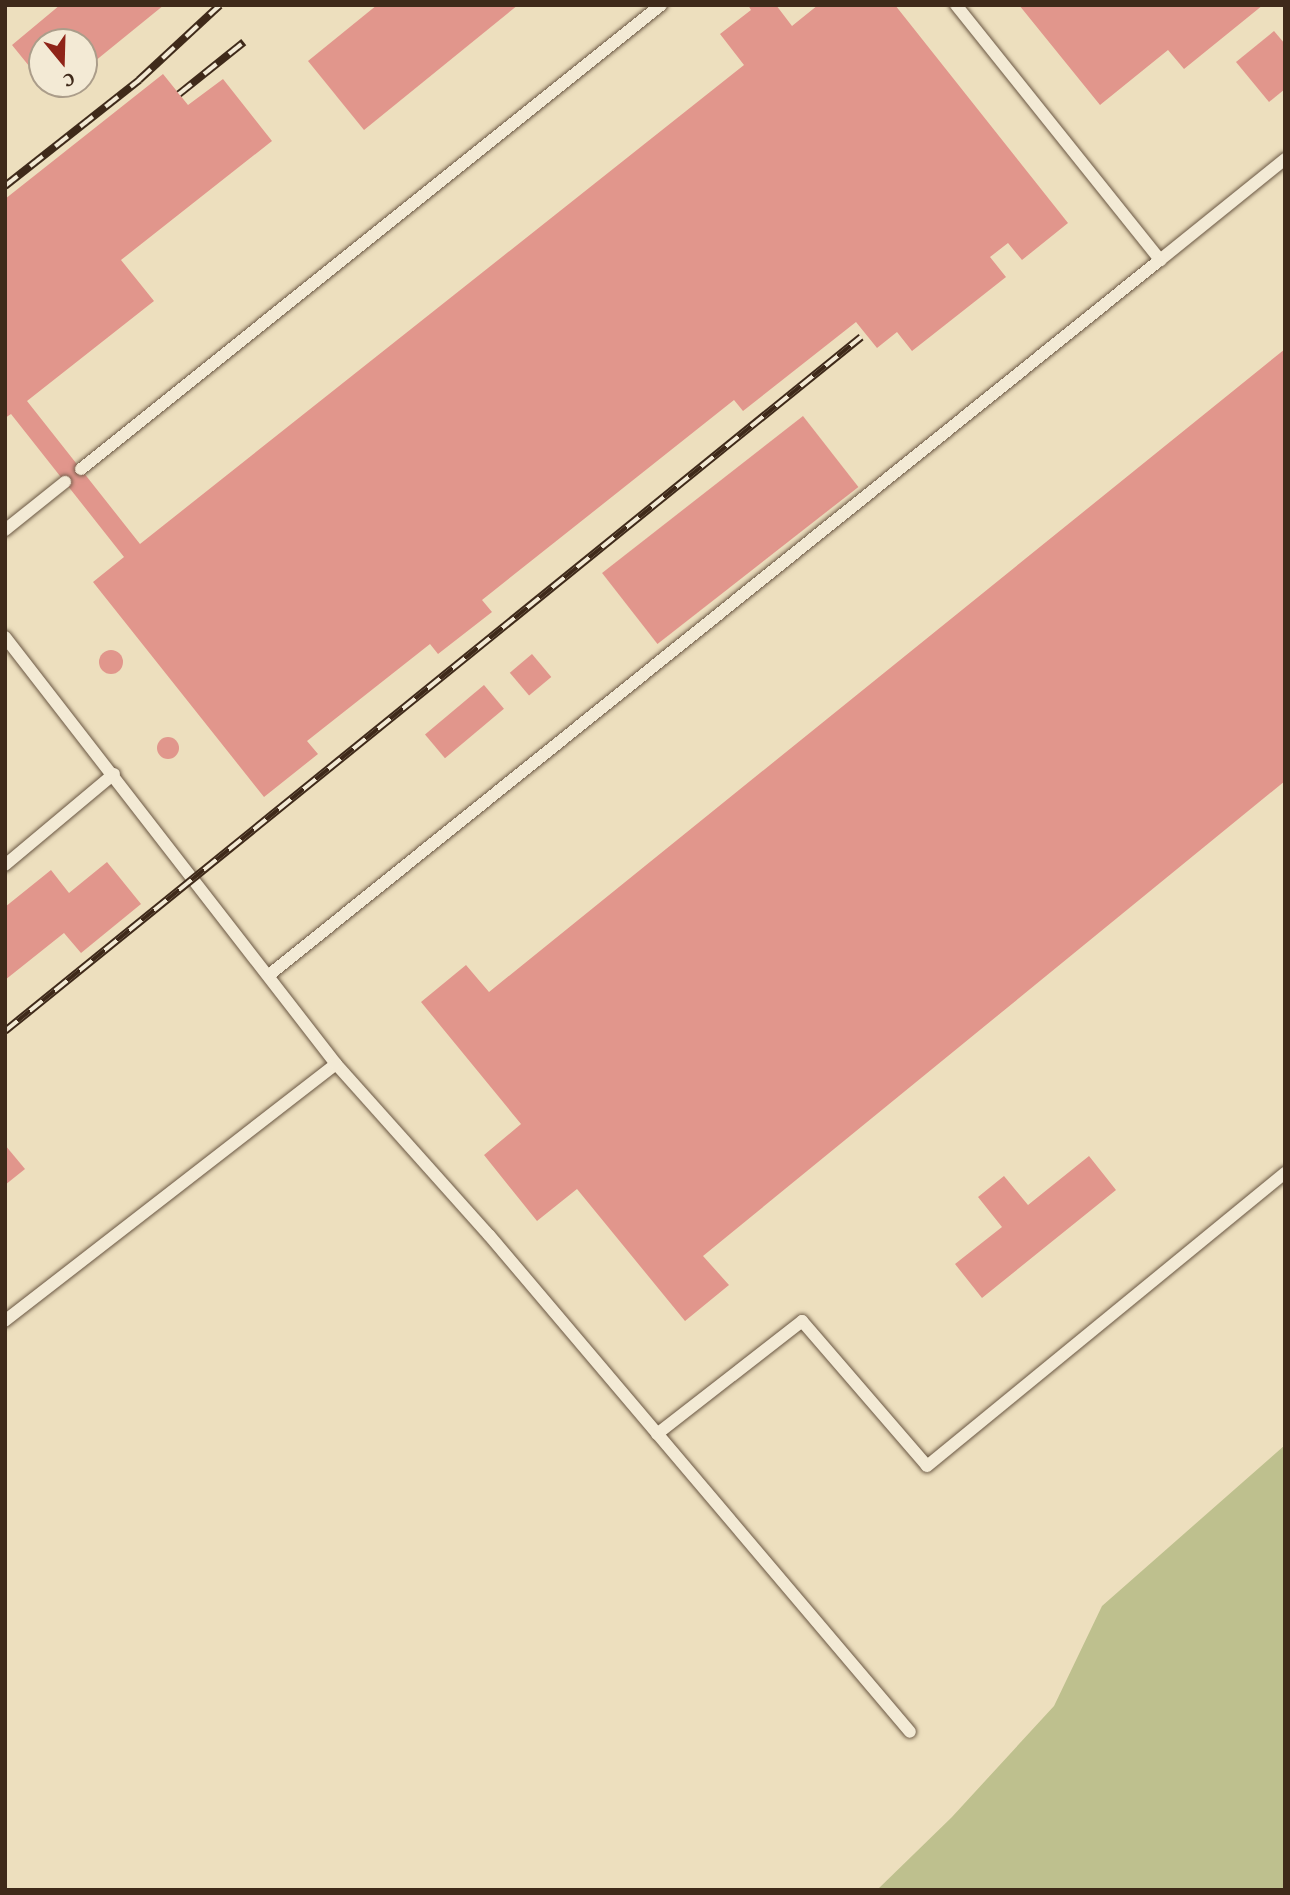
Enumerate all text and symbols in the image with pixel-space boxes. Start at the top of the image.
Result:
north arrow [28,28,98,98]
text: С [60,66,79,96]

